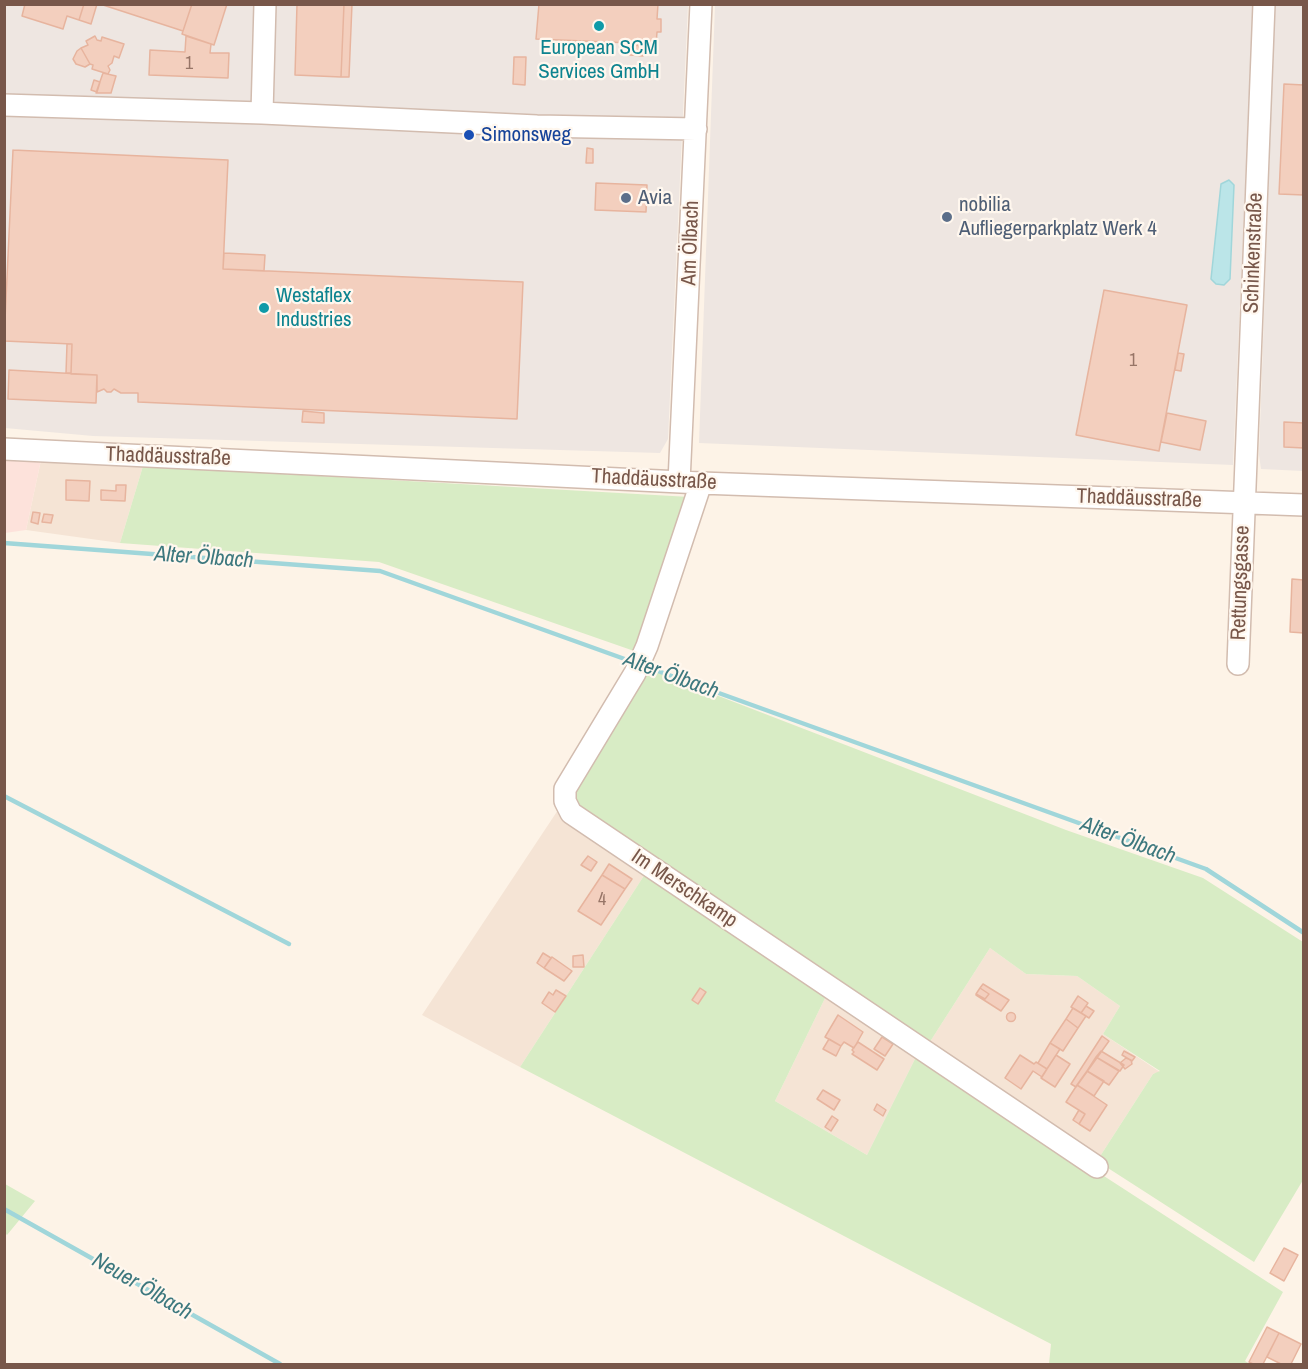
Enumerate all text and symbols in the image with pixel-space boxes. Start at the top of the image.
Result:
marker: European SCM Services GmbH [592,19,606,33]
place label: European SCM Services GmbH [538,35,660,85]
house number: 1 [185,53,193,75]
place label: Simonsweg [481,122,571,148]
marker: Simonsweg [462,128,476,142]
place label: Avia [638,185,672,211]
marker: Avia [619,191,633,205]
place label: nobilia Aufliegerparkplatz Werk 4 [959,192,1157,242]
street label: Schinkenstraße [1239,192,1269,314]
street label: Am Ölbach [677,200,705,286]
marker: nobilia Aufliegerparkplatz Werk 4 [940,210,954,224]
place label: Westaflex Industries [276,283,352,333]
marker: Westaflex Industries [257,301,271,315]
house number: 1 [1129,350,1137,372]
street label: Thaddäusstraße [105,442,231,472]
street label: Thaddäusstraße [591,464,717,496]
street label: Thaddäusstraße [1076,484,1202,514]
street label: Rettungsgasse [1226,525,1256,641]
water label: Alter Ölbach [154,541,254,575]
water label: Alter Ölbach [620,647,722,705]
water label: Alter Ölbach [1077,812,1179,870]
street label: Im Merschkamp [626,844,742,934]
house number: 4 [598,889,606,911]
water label: Neuer Ölbach [87,1248,197,1326]

